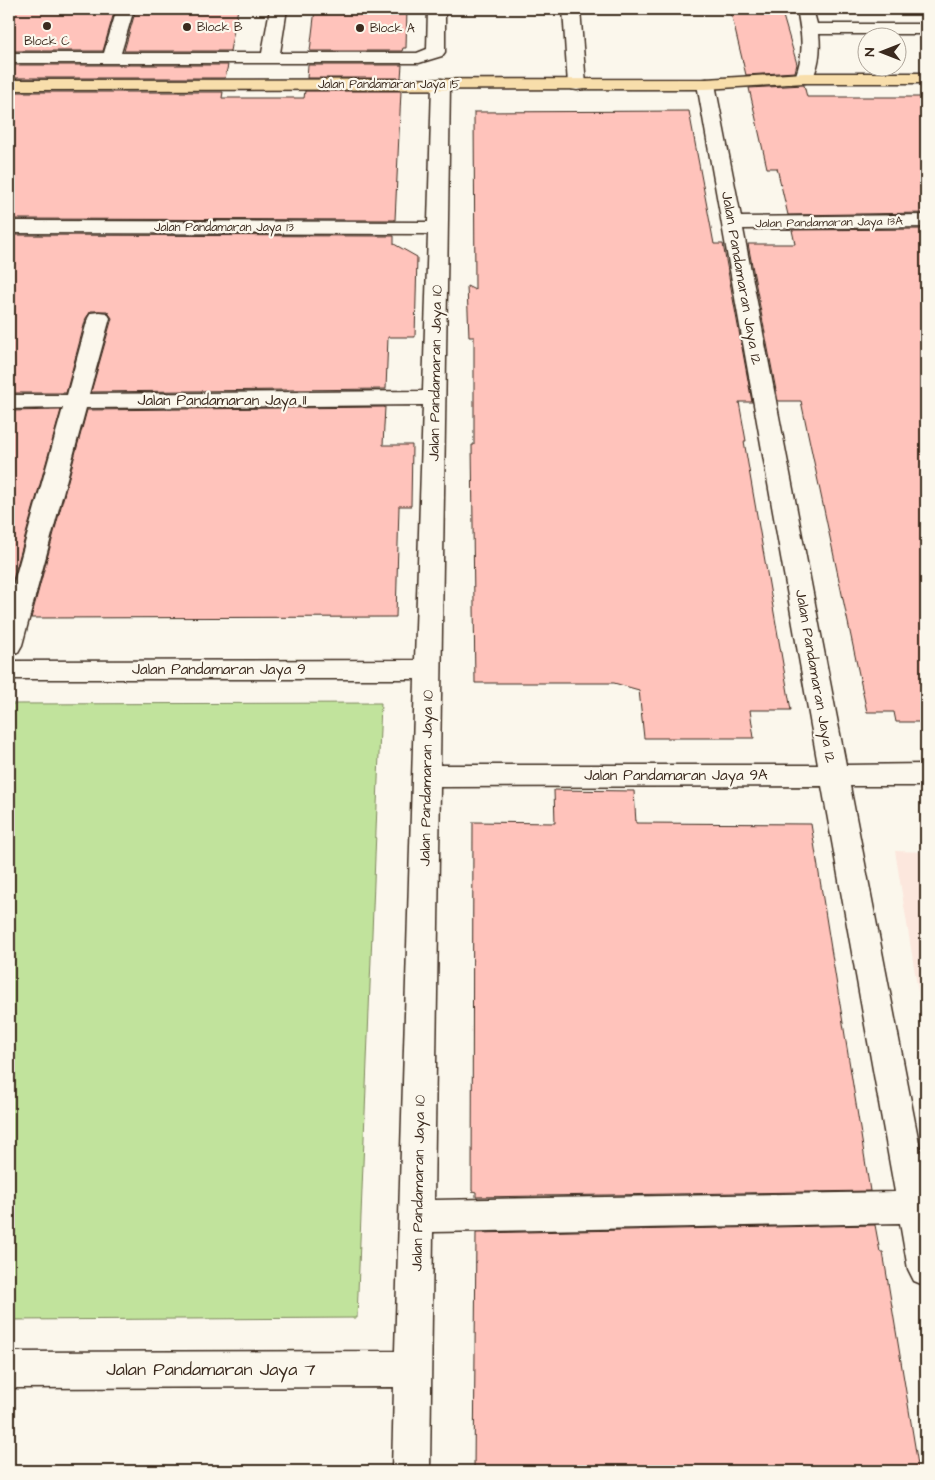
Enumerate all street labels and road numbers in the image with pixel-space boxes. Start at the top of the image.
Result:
street label: Jalan Pandamaran Jaya 15 [318,76,461,94]
street label: Jalan Pandamaran Jaya 12 [715,190,767,367]
street label: Jalan Pandamaran Jaya 13A [755,213,903,233]
street label: Jalan Pandamaran Jaya 13 [154,219,294,237]
street label: Jalan Pandamaran Jaya 10 [423,284,449,462]
street label: Jalan Pandamaran Jaya 11 [137,390,307,412]
street label: Jalan Pandamaran Jaya 12 [789,588,841,765]
street label: Jalan Pandamaran Jaya 9 [132,659,306,681]
street label: Jalan Pandamaran Jaya 10 [414,689,440,867]
street label: Jalan Pandamaran Jaya 9A [584,765,768,787]
street label: Jalan Pandamaran Jaya 10 [406,1094,432,1272]
street label: Jalan Pandamaran Jaya 7 [106,1357,316,1383]

